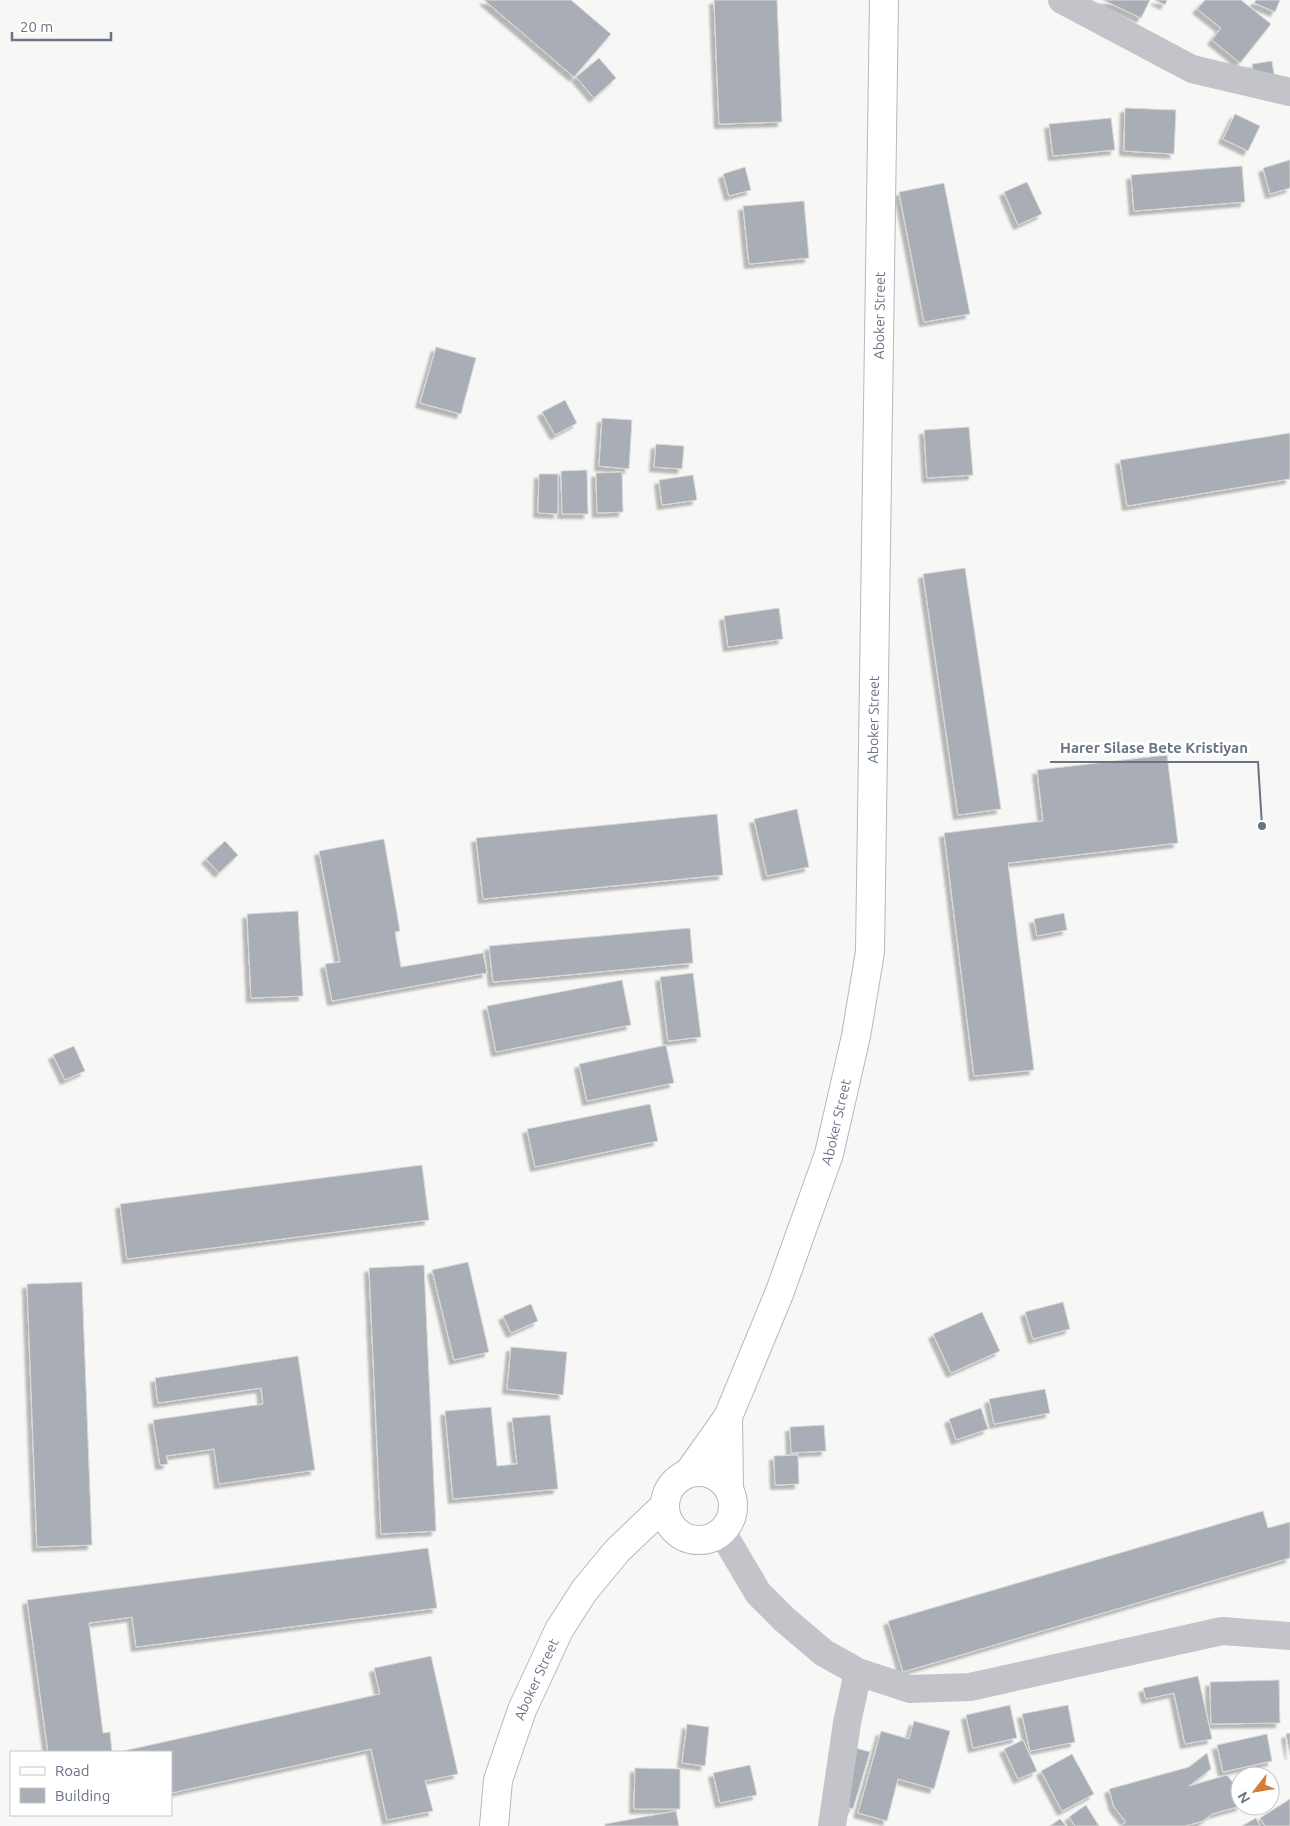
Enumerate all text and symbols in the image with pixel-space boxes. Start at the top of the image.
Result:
scale bar [12,10,111,42]
text: 20 m [20,18,53,35]
street label: Aboker Street [871,271,888,360]
street label: Aboker Street [865,675,882,763]
callout: Harer Silase Bete Kristiyan [1050,732,1258,762]
text: Harer Silase Bete Kristiyan [1060,739,1248,756]
street label: Aboker Street [818,1077,854,1167]
street label: Aboker Street [511,1636,562,1722]
legend [10,1751,172,1816]
text: Road [55,1762,90,1779]
north arrow [1230,1766,1280,1816]
text: Building [55,1787,110,1804]
text: N [1234,1789,1253,1806]

